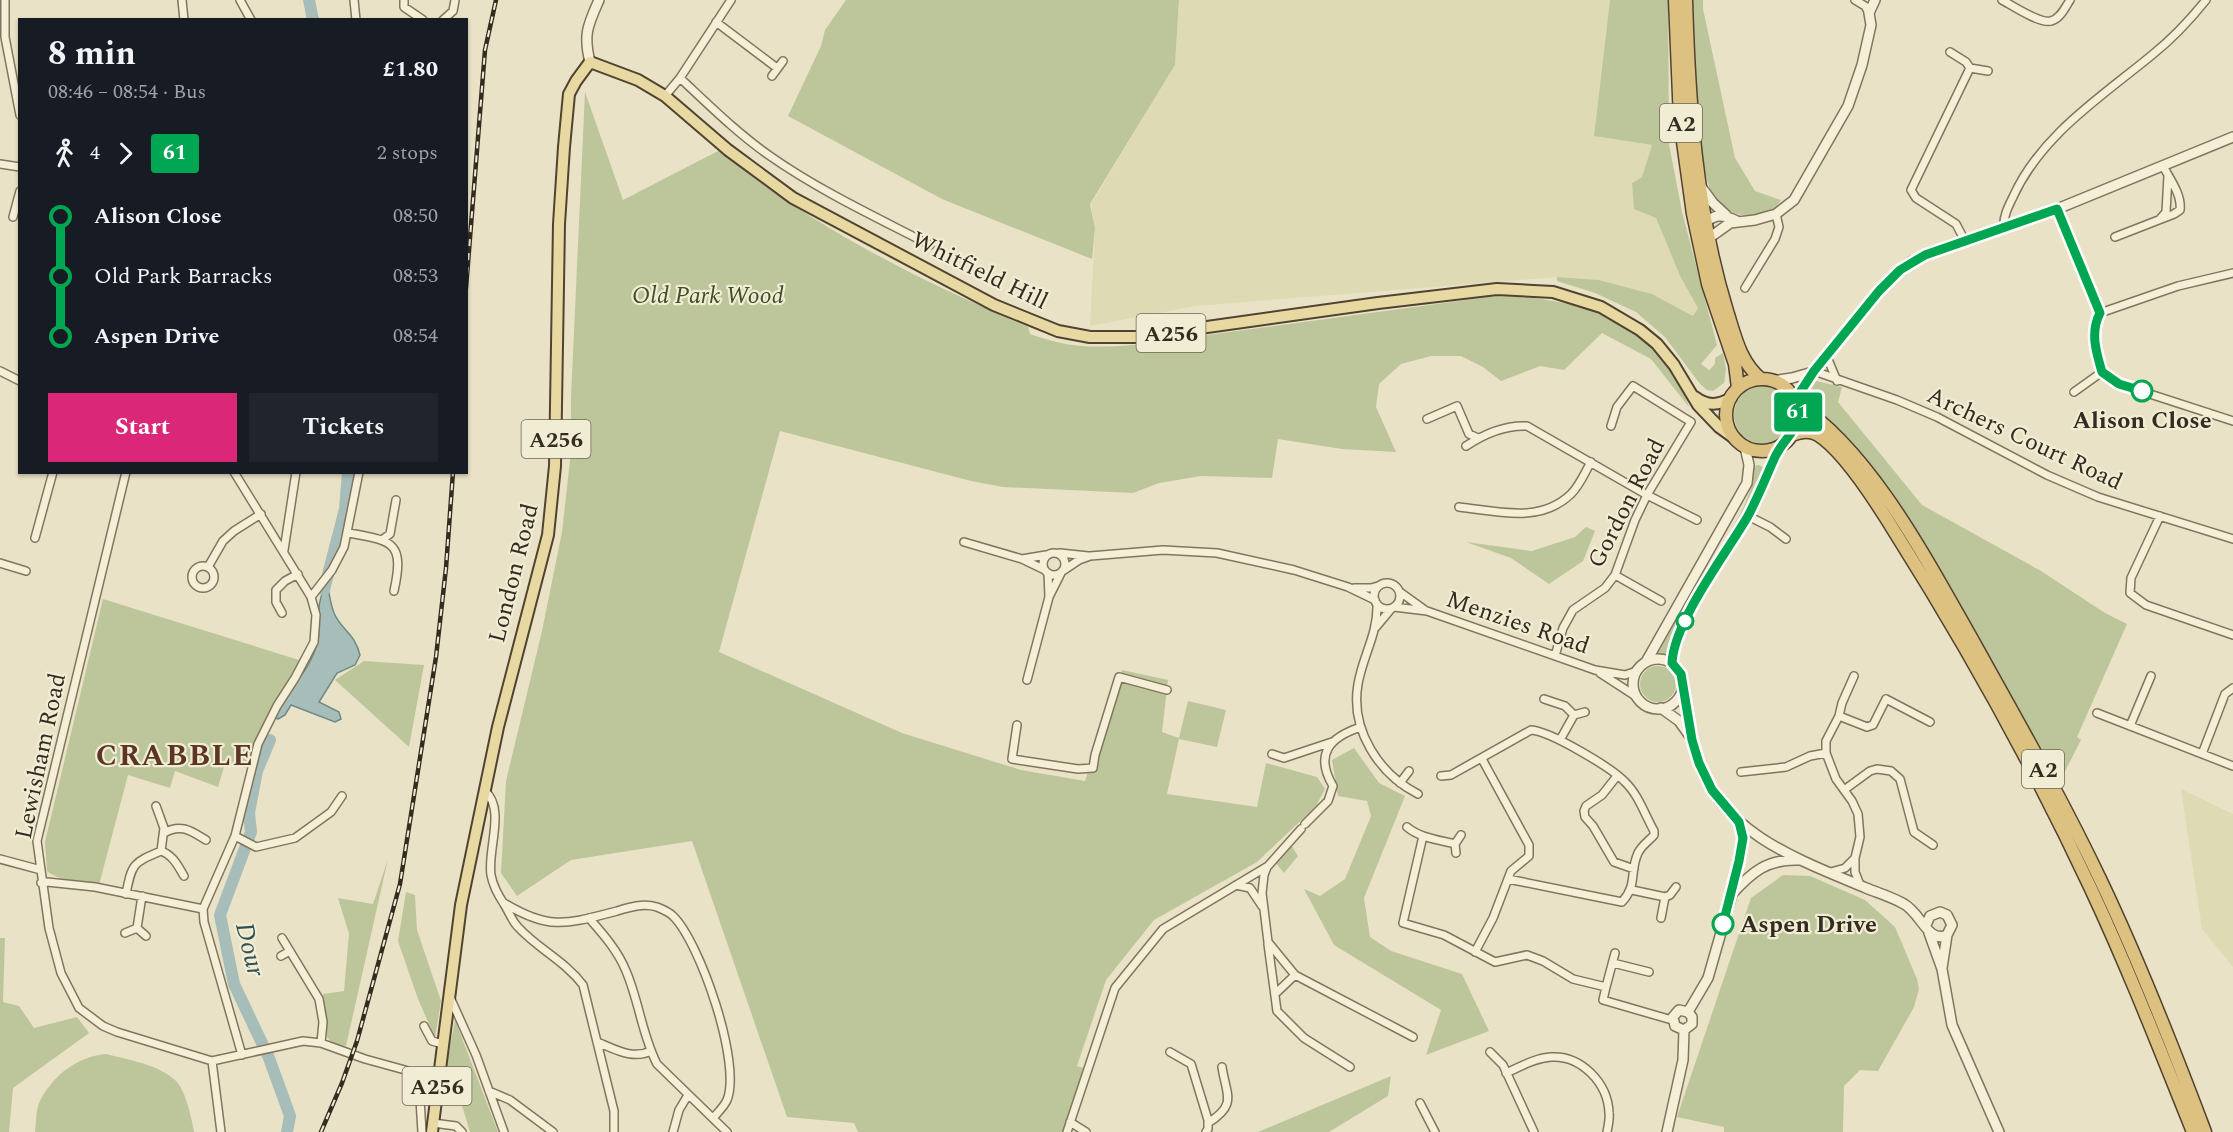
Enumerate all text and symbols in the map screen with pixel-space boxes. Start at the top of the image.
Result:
text: 8 min [48,29,136,79]
text: £1.80 [383,53,438,86]
text: 08:46 – 08:54 · Bus [48,77,206,107]
road number: A2 [1660,104,1702,142]
icon: walk [48,137,81,170]
icon: forward [109,137,142,170]
text: 61 [163,137,187,169]
text: 4 [90,138,100,168]
text: 2 stops [377,138,438,168]
text: Alison Close [94,200,222,233]
text: 08:50 [393,201,438,231]
street label: Whitfield Hill [905,222,1054,320]
text: Old Park Barracks [94,260,272,293]
text: 08:53 [393,261,438,291]
park label: Old Park Wood [632,278,784,314]
road number: A256 [1136,314,1206,352]
text: Aspen Drive [94,320,220,353]
text: 08:54 [393,321,438,351]
street label: Archers Court Road [1921,378,2128,500]
marker: Alison Close [2131,380,2153,402]
line badge: 61 [1771,392,1825,432]
button: Start [48,393,237,462]
button: Tickets [249,393,438,462]
text: 61 [1786,396,1810,428]
place label: Alison Close [2072,403,2212,439]
road number: A256 [522,420,590,458]
street label: Gordon Road [1579,432,1675,575]
street label: London Road [479,500,549,647]
street label: Menzies Road [1441,582,1594,664]
unlabelled marker [1676,612,1694,630]
street label: Lewisham Road [6,670,76,843]
district label: CRABBLE [96,733,254,779]
road number: A2 [2022,750,2064,788]
place label: Aspen Drive [1740,907,1877,943]
marker: Aspen Drive [1712,913,1734,935]
water label: Dour [224,918,276,982]
road number: A256 [402,1067,472,1105]

